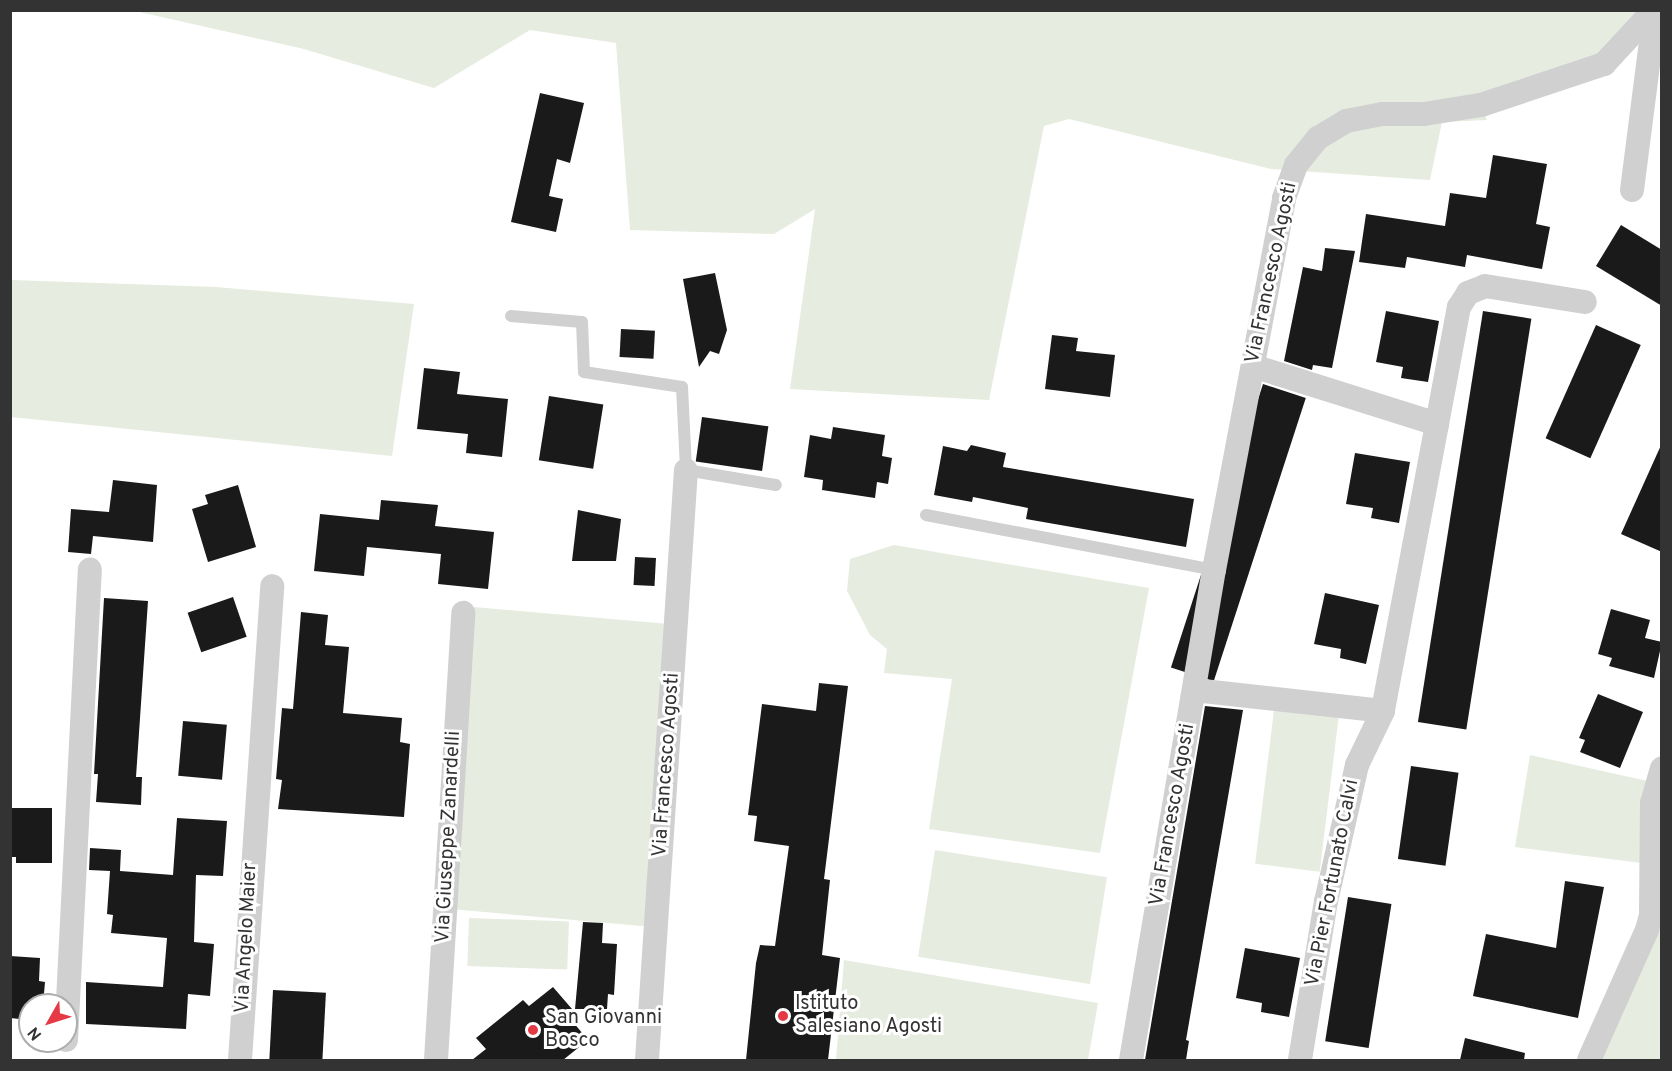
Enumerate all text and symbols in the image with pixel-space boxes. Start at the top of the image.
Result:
street label: Via Francesco Agosti [1241,180,1303,366]
street label: Via Francesco Agosti [649,672,685,858]
street label: Via Francesco Agosti [1145,722,1201,908]
street label: Via Giuseppe Zanardelli [431,730,467,944]
street label: Via Pier Fortunato Calvi [1301,777,1365,989]
street label: Via Angelo Maier [231,862,263,1014]
north arrow [18,993,78,1053]
place label: Istituto Salesiano Agosti [795,993,943,1040]
place label: San Giovanni Bosco [545,1006,662,1053]
marker: Istituto Salesiano Agosti [776,1009,790,1023]
text: N [24,1022,47,1044]
marker: San Giovanni Bosco [526,1023,540,1037]

